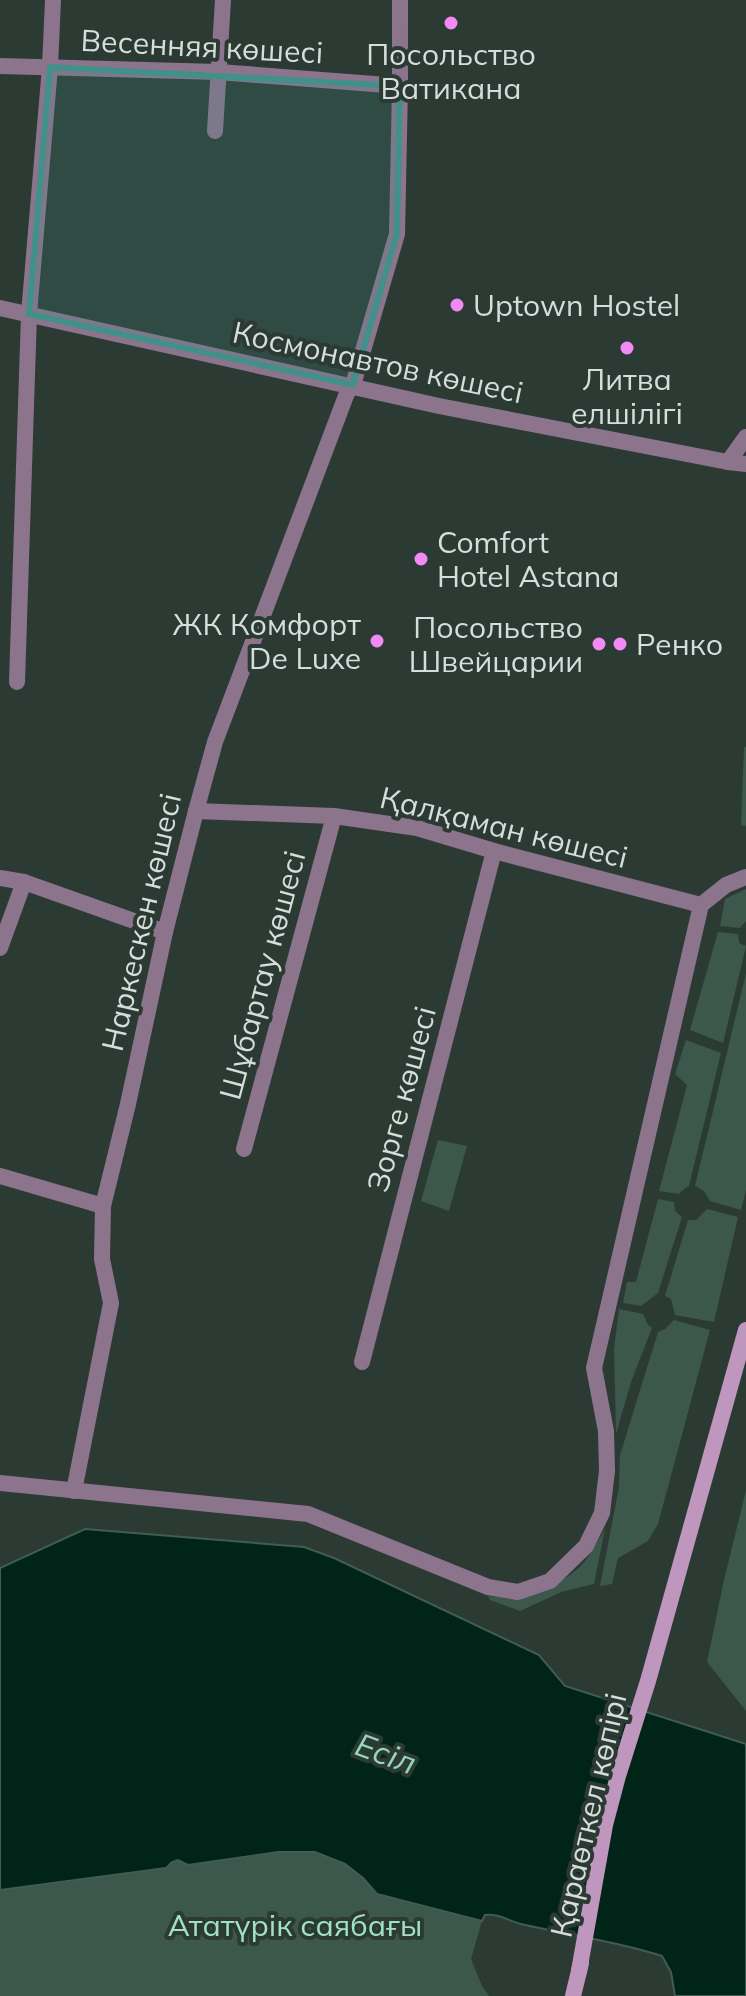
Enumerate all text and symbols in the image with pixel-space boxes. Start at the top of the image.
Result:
marker: Посольство Ватикана [442,14,460,32]
street label: Весенняя көшесі [80,21,324,71]
place label: Посольство Ватикана [366,35,536,107]
place label: Uptown Hostel [473,286,680,324]
marker: Uptown Hostel [448,296,466,314]
street label: Космонавтов көшесі [229,313,527,411]
marker: Литва елшілігі [618,339,636,357]
place label: Литва елшілігі [571,360,683,432]
place label: Comfort Hotel Astana [437,523,619,595]
marker: Comfort Hotel Astana [412,550,430,568]
place label: ЖК Комфорт De Luxe [173,605,361,677]
place label: Посольство Швейцарии [409,608,583,680]
place label: Ренко [636,625,723,663]
marker: ЖК Комфорт De Luxe [368,632,386,650]
marker: Посольство Швейцарии [590,635,608,653]
marker: Ренко [611,635,629,653]
street label: Қалқаман көшесі [376,778,632,876]
street label: Наркескен көшесі [93,789,189,1055]
street label: Шұбартау көшесі [211,846,313,1104]
street label: Зорге көшесі [358,1002,444,1196]
street label: Қараөткел көпірі [541,1689,635,1941]
water label: Есіл [350,1724,422,1782]
park label: Ататүрік саябағы [168,1906,422,1944]

